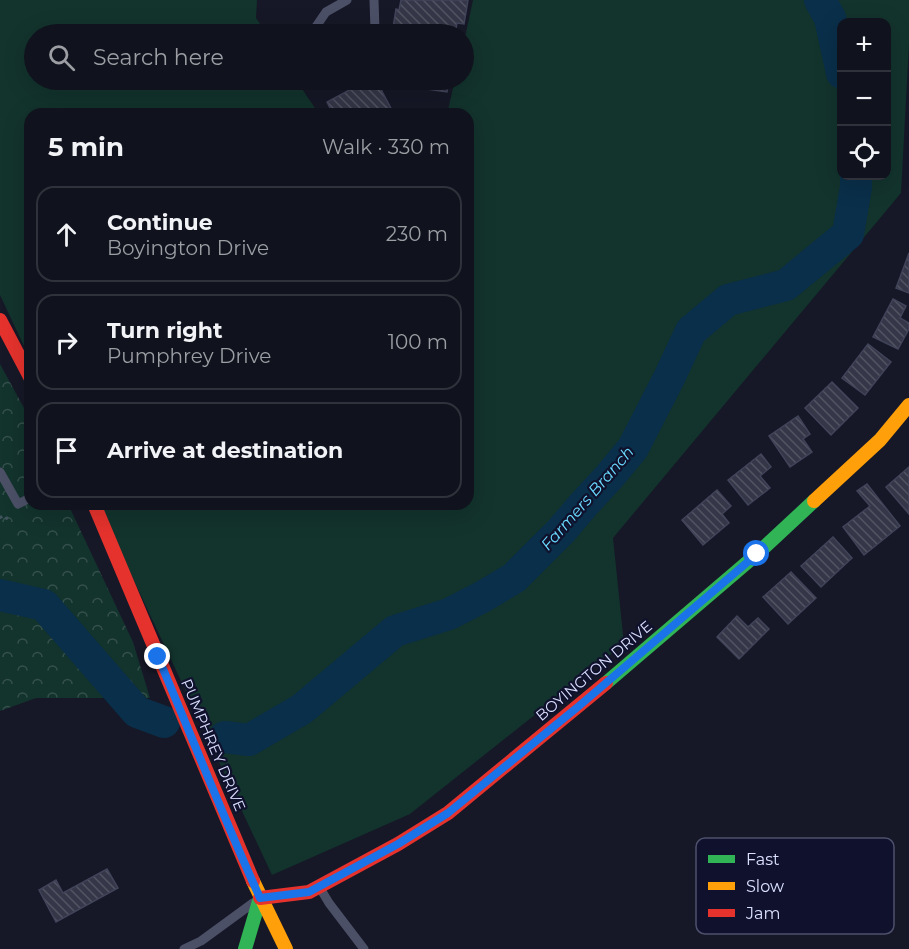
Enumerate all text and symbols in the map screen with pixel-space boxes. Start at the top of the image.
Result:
map controls [837,18,891,180]
button: + [837,18,891,72]
search box [24,24,474,90]
icon: search [45,41,78,74]
text: Search here [93,44,224,71]
button: − [837,72,891,126]
button: locate [837,126,891,180]
text: 5 min [48,131,124,163]
text: Walk · 330 m [322,135,450,159]
text: Continue [107,209,213,236]
icon: ahead [50,218,83,251]
text: 230 m [386,222,448,246]
text: Boyington Drive [107,236,269,260]
text: Turn right [107,317,222,344]
icon: right [50,326,83,359]
text: 100 m [388,330,448,354]
text: Pumphrey Drive [107,344,271,368]
icon: arrive [50,434,83,467]
text: Arrive at destination [107,437,343,464]
water label: Farmers Branch [537,442,638,554]
route start [743,540,769,566]
street label: BOYINGTON DRIVE [532,616,656,725]
route end [144,643,170,669]
street label: PUMPHREY DRIVE [177,676,250,814]
legend [696,838,894,934]
text: Fast [746,850,780,869]
text: Slow [746,877,784,896]
text: Jam [745,904,780,923]

